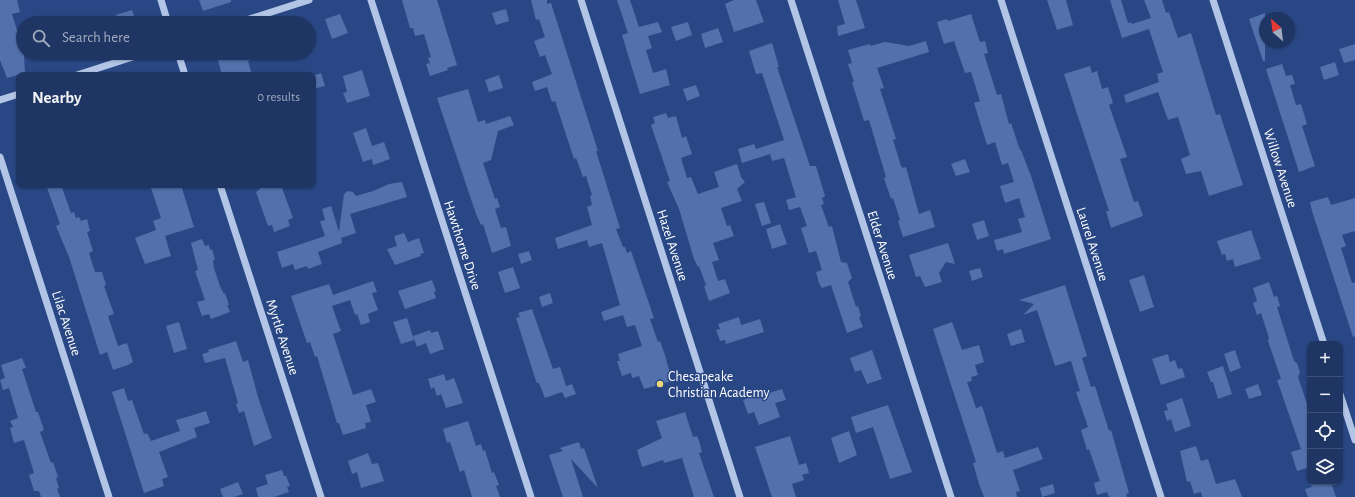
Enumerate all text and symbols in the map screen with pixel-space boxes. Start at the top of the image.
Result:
north arrow [1259,12,1295,48]
search box [16,16,316,60]
icon: search [30,27,52,49]
text: Search here [62,30,130,45]
text: Nearby [32,89,82,106]
text: 0 results [257,91,300,104]
street label: Willow Avenue [1261,127,1299,209]
street label: Hawthorne Drive [441,199,483,292]
street label: Laurel Avenue [1074,206,1111,283]
street label: Hazel Avenue [654,208,690,283]
street label: Elder Avenue [864,209,900,281]
street label: Lilac Avenue [49,289,83,358]
street label: Myrtle Avenue [263,298,301,377]
map controls [1307,341,1343,485]
button: + [1307,341,1343,377]
place label: Chesapeake Christian Academy [668,370,769,400]
button: − [1307,377,1343,413]
marker: Chesapeake Christian Academy [655,379,665,389]
button: locate [1307,413,1343,449]
button: layers [1307,449,1343,485]

